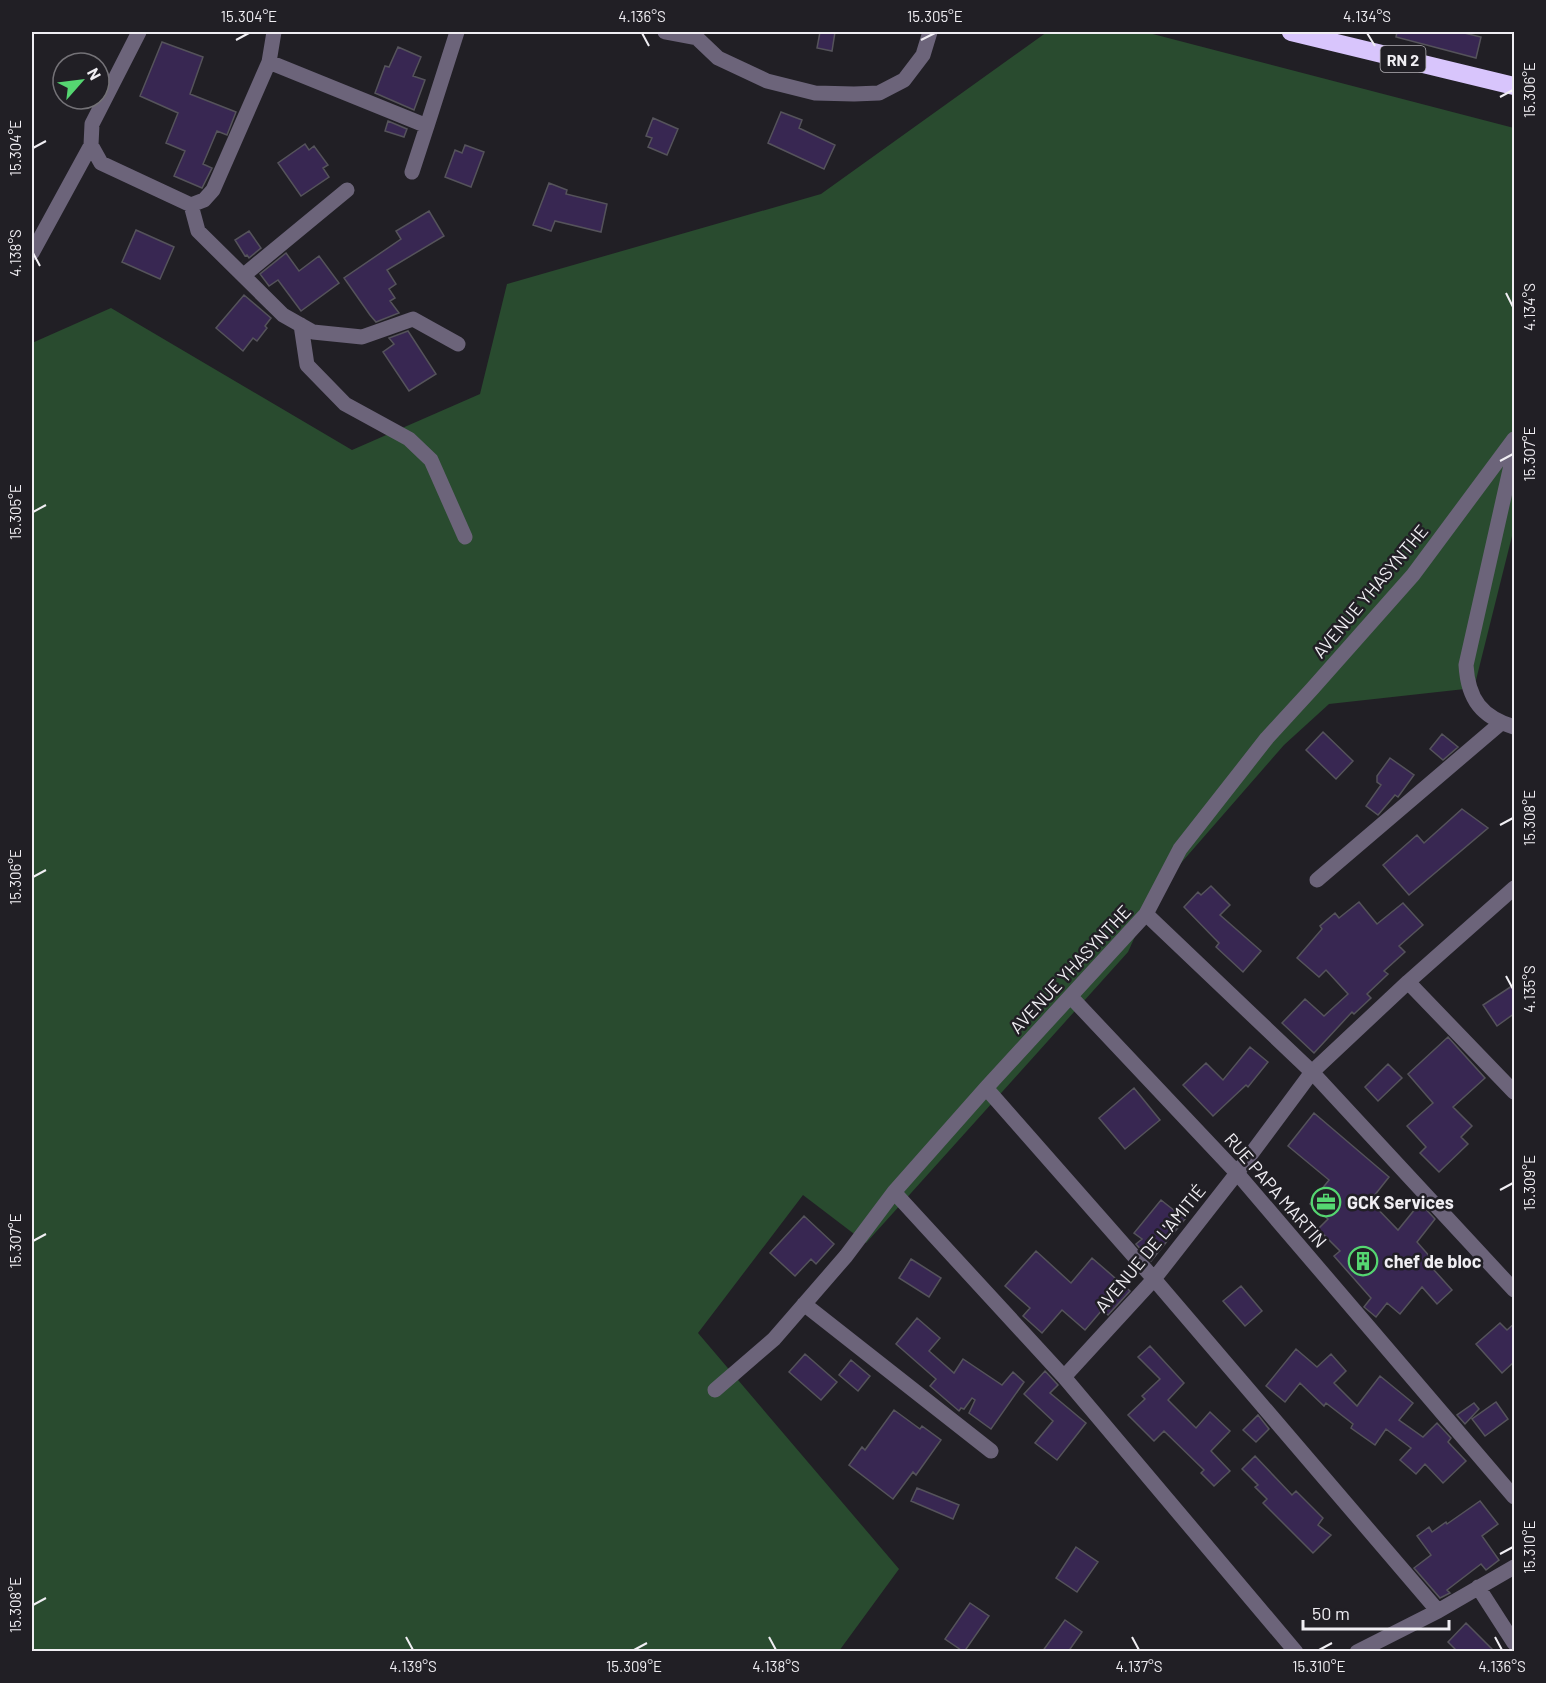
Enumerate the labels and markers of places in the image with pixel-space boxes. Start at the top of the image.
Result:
office icon: GCK Services [1310,1186,1342,1218]
place label: GCK Services [1347,1191,1454,1213]
building icon: chef de bloc [1347,1245,1379,1277]
place label: chef de bloc [1384,1250,1482,1272]

